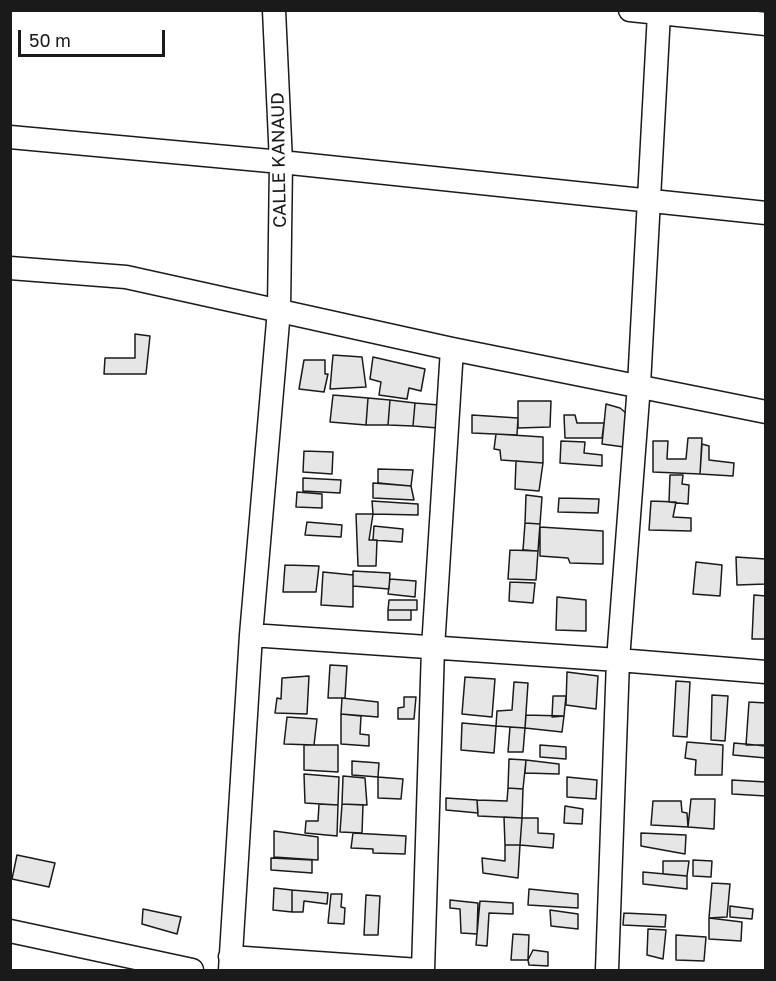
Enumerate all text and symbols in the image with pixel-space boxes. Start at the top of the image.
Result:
scale bar [21,18,168,56]
text: 50 m [29,29,71,51]
street label: CALLE KANAUD [267,92,291,228]

